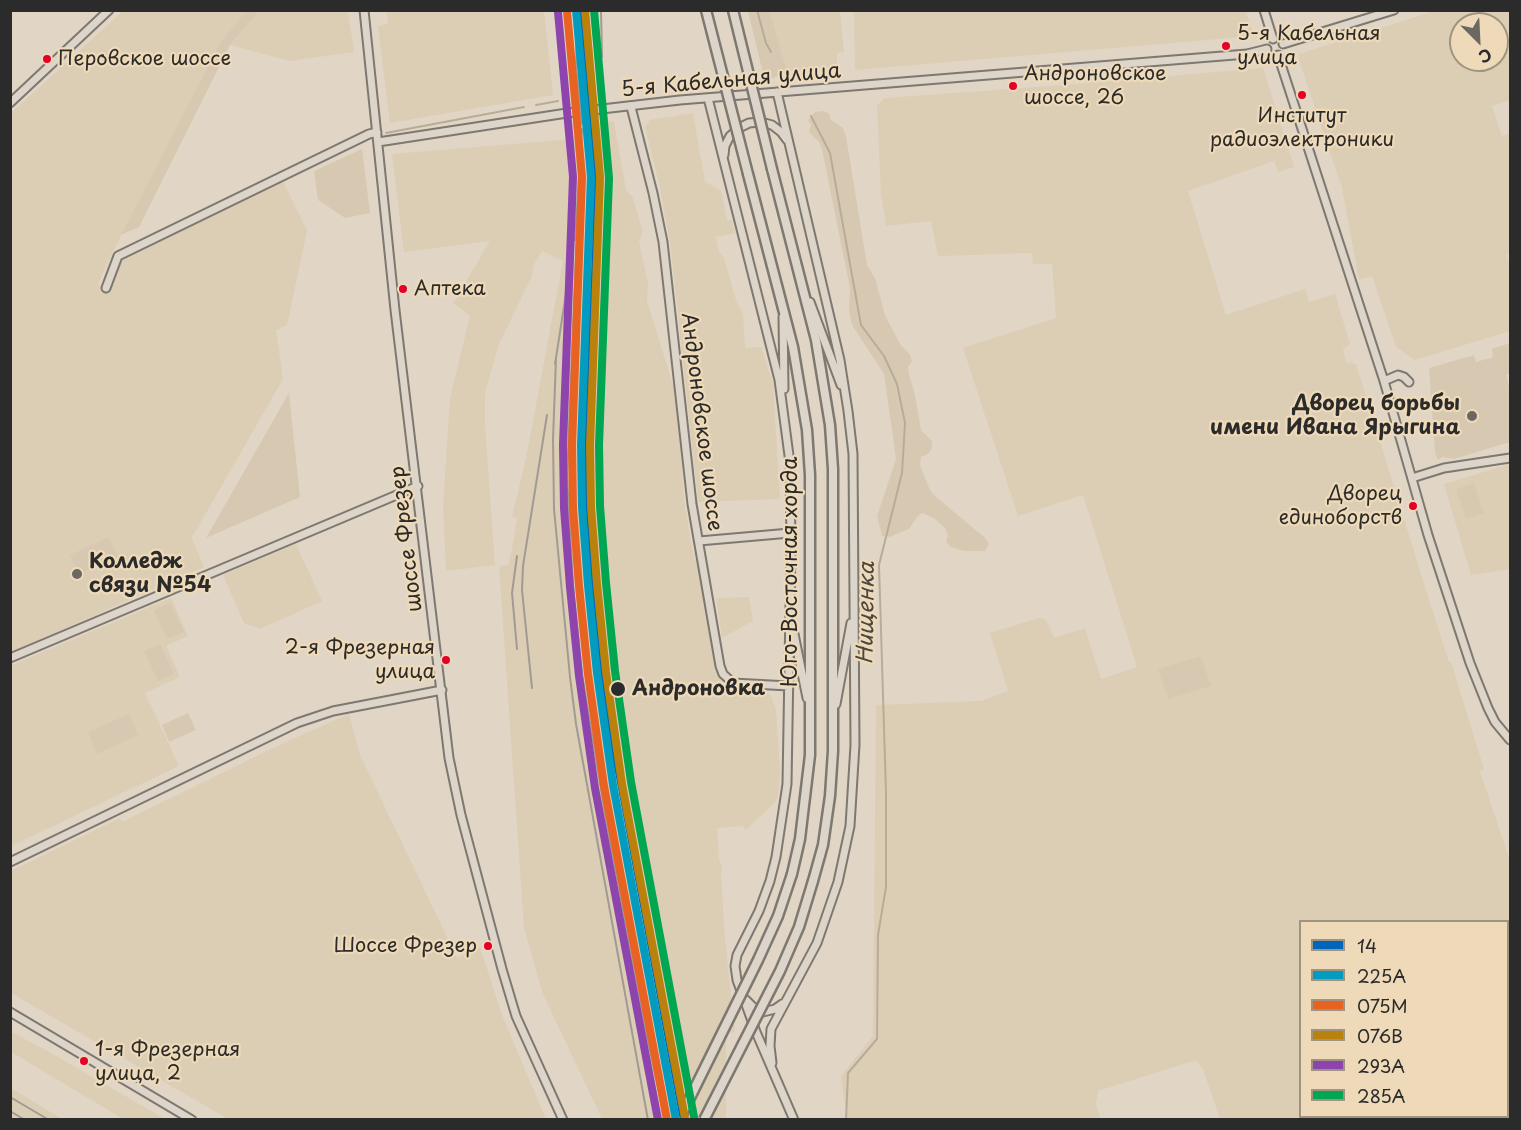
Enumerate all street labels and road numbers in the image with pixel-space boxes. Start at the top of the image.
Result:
street label: 5-я Кабельная улица [620,59,842,103]
street label: Андроновское шоссе [675,311,727,533]
street label: Юго-Восточная хорда [778,457,804,687]
street label: шоссе Фрезер [386,465,428,613]

